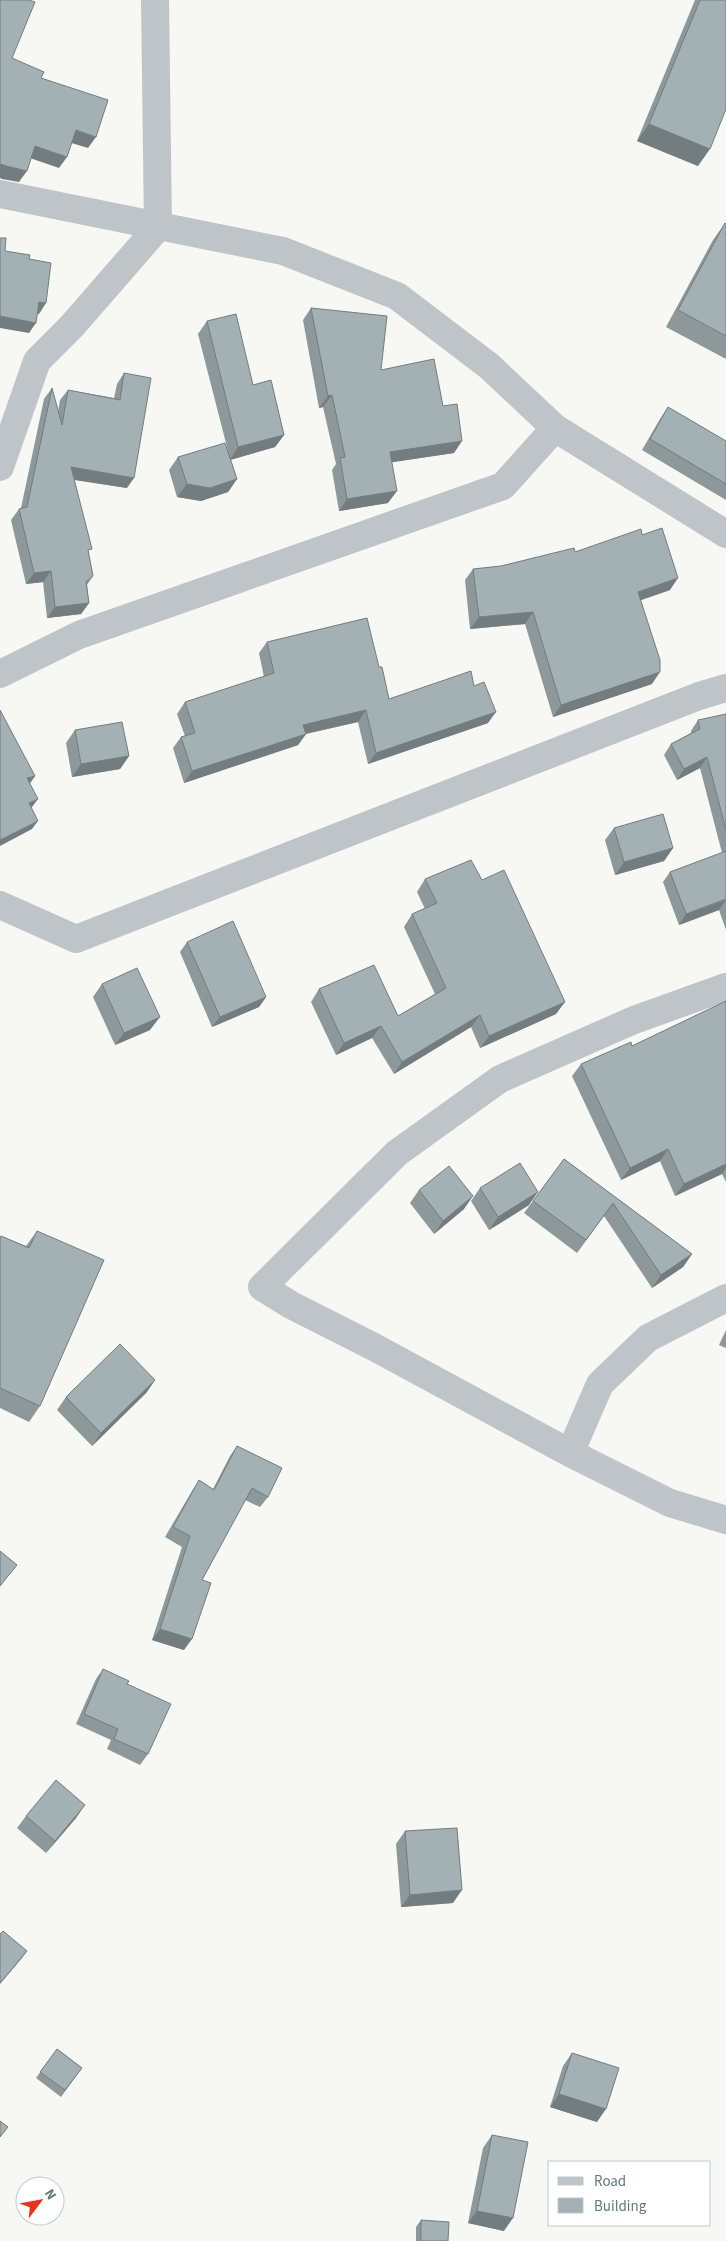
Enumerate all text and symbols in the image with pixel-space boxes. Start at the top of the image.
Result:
legend [548,2161,711,2226]
text: Road [594,2171,626,2192]
north arrow [15,2176,65,2226]
text: N [39,2185,61,2204]
text: Building [594,2196,647,2217]

